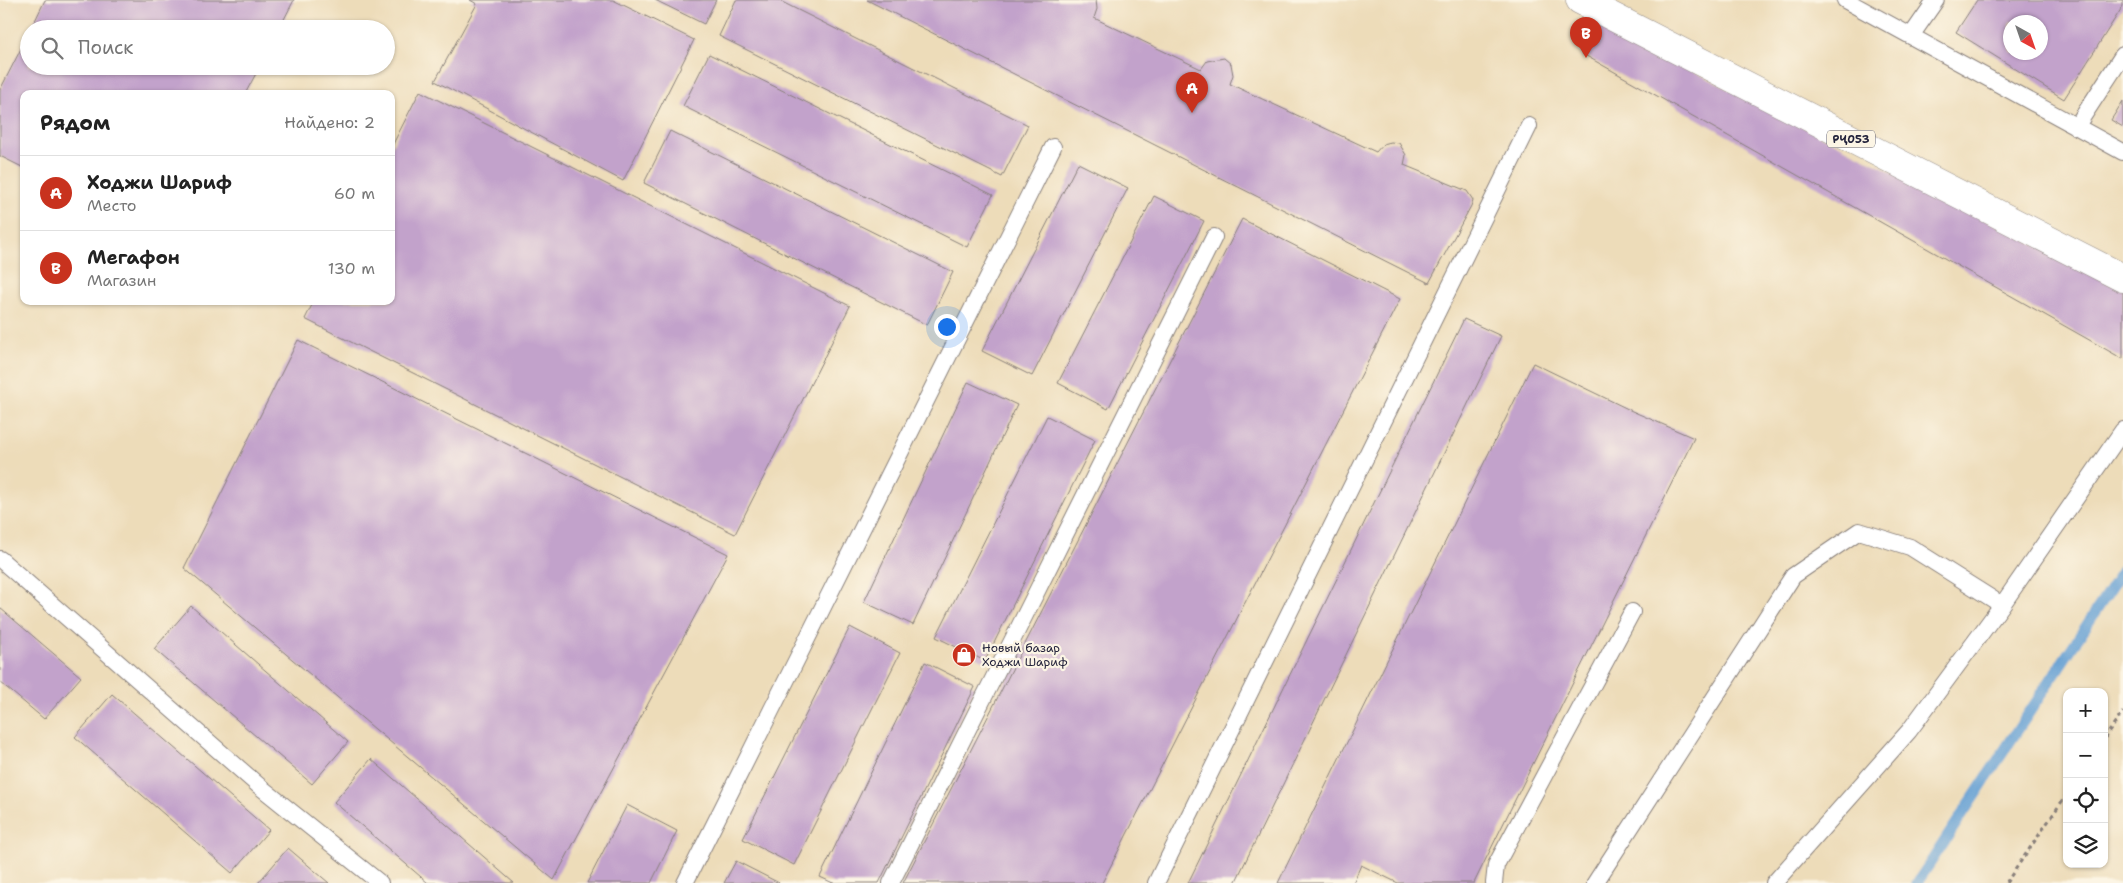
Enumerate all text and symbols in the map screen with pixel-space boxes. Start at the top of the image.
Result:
north arrow [2003,15,2048,60]
pin: B [1570,17,1602,58]
search box [20,20,395,75]
icon: search [38,34,66,62]
text: Поиск [78,35,133,60]
pin: A [1176,72,1208,113]
text: Рядом [40,109,110,137]
text: Найдено: 2 [284,112,375,133]
road number: РҶ053 [1827,130,1875,148]
text: Ходжи Шариф [87,170,232,195]
text: A [50,183,62,204]
text: 60 m [334,183,375,204]
text: Место [87,195,137,216]
text: Мегафон [87,245,180,270]
text: B [51,258,61,279]
text: 130 m [328,258,375,279]
text: Магазин [87,270,156,291]
your location [934,314,960,340]
place label: Новый базар Ходжи Шариф [982,640,1067,670]
shop icon: Новый базар Ходжи Шариф [951,642,977,668]
map controls [2063,688,2108,868]
button: + [2063,688,2108,733]
button: − [2063,733,2108,778]
button: locate [2063,778,2108,823]
button: layers [2063,823,2108,868]

